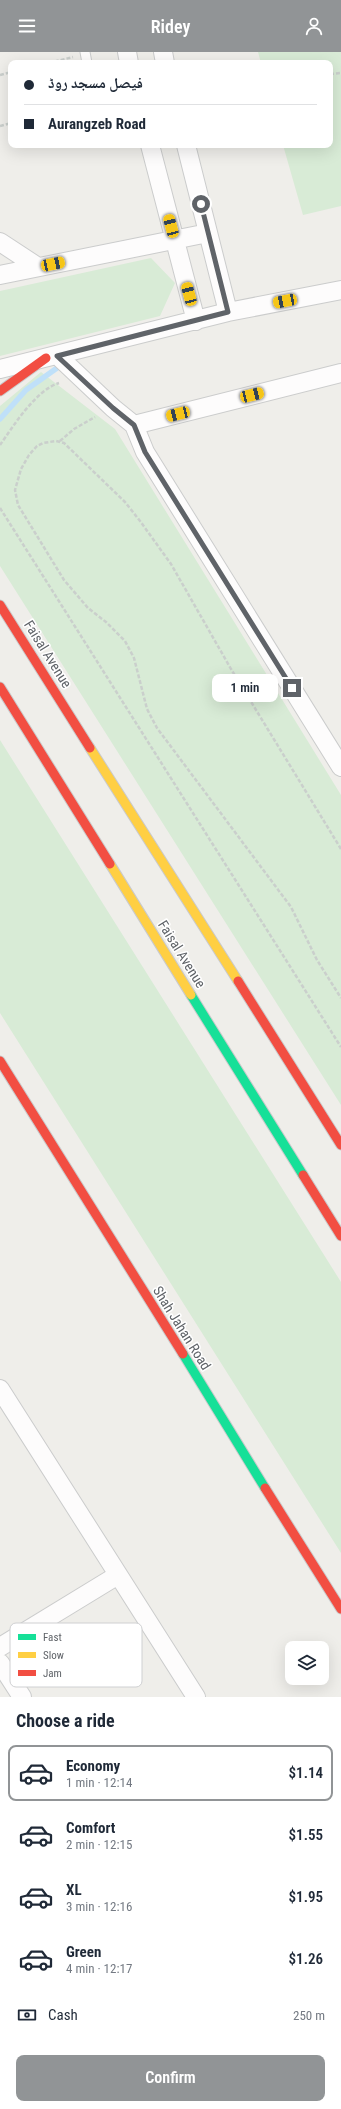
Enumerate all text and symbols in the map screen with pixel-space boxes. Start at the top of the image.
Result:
icon: menu [16,15,38,37]
icon: person [303,15,325,37]
text: Ridey [151,16,190,37]
text: فیصل مسجد روڈ [48,74,143,92]
text: Aurangzeb Road [48,115,146,133]
route start [192,195,210,213]
car [162,213,180,239]
car [40,256,66,272]
car [180,281,198,307]
car [272,293,298,309]
car [239,386,265,404]
car [165,405,191,423]
street label: Faisal Avenue [21,617,75,691]
callout: 1 min [212,674,278,702]
route end [283,679,301,697]
text: 1 min [231,680,259,695]
street label: Faisal Avenue [155,917,209,991]
street label: Shah Jahan Road [150,1283,214,1373]
legend [10,1623,142,1687]
text: Fast [43,1631,62,1644]
map controls [285,1641,329,1685]
button: layers [285,1641,329,1685]
text: Slow [43,1649,64,1662]
text: Jam [43,1667,62,1680]
text: Choose a ride [16,1710,115,1731]
icon: car [18,1755,54,1791]
text: Economy [66,1757,120,1775]
text: $1.14 [289,1764,323,1782]
text: 1 min · 12:14 [66,1775,132,1790]
icon: car [18,1817,54,1853]
text: Comfort [66,1819,115,1837]
text: $1.55 [289,1826,323,1844]
text: 2 min · 12:15 [66,1837,132,1852]
icon: car [18,1879,54,1915]
text: XL [66,1881,82,1899]
text: $1.95 [289,1888,323,1906]
text: 3 min · 12:16 [66,1899,132,1914]
icon: car [18,1941,54,1977]
text: Green [66,1943,101,1961]
text: $1.26 [289,1950,323,1968]
text: 4 min · 12:17 [66,1961,132,1976]
icon: cash [16,2004,38,2026]
text: Cash [48,2006,78,2024]
text: 250 m [293,2008,325,2023]
button: Confirm [16,2055,325,2101]

